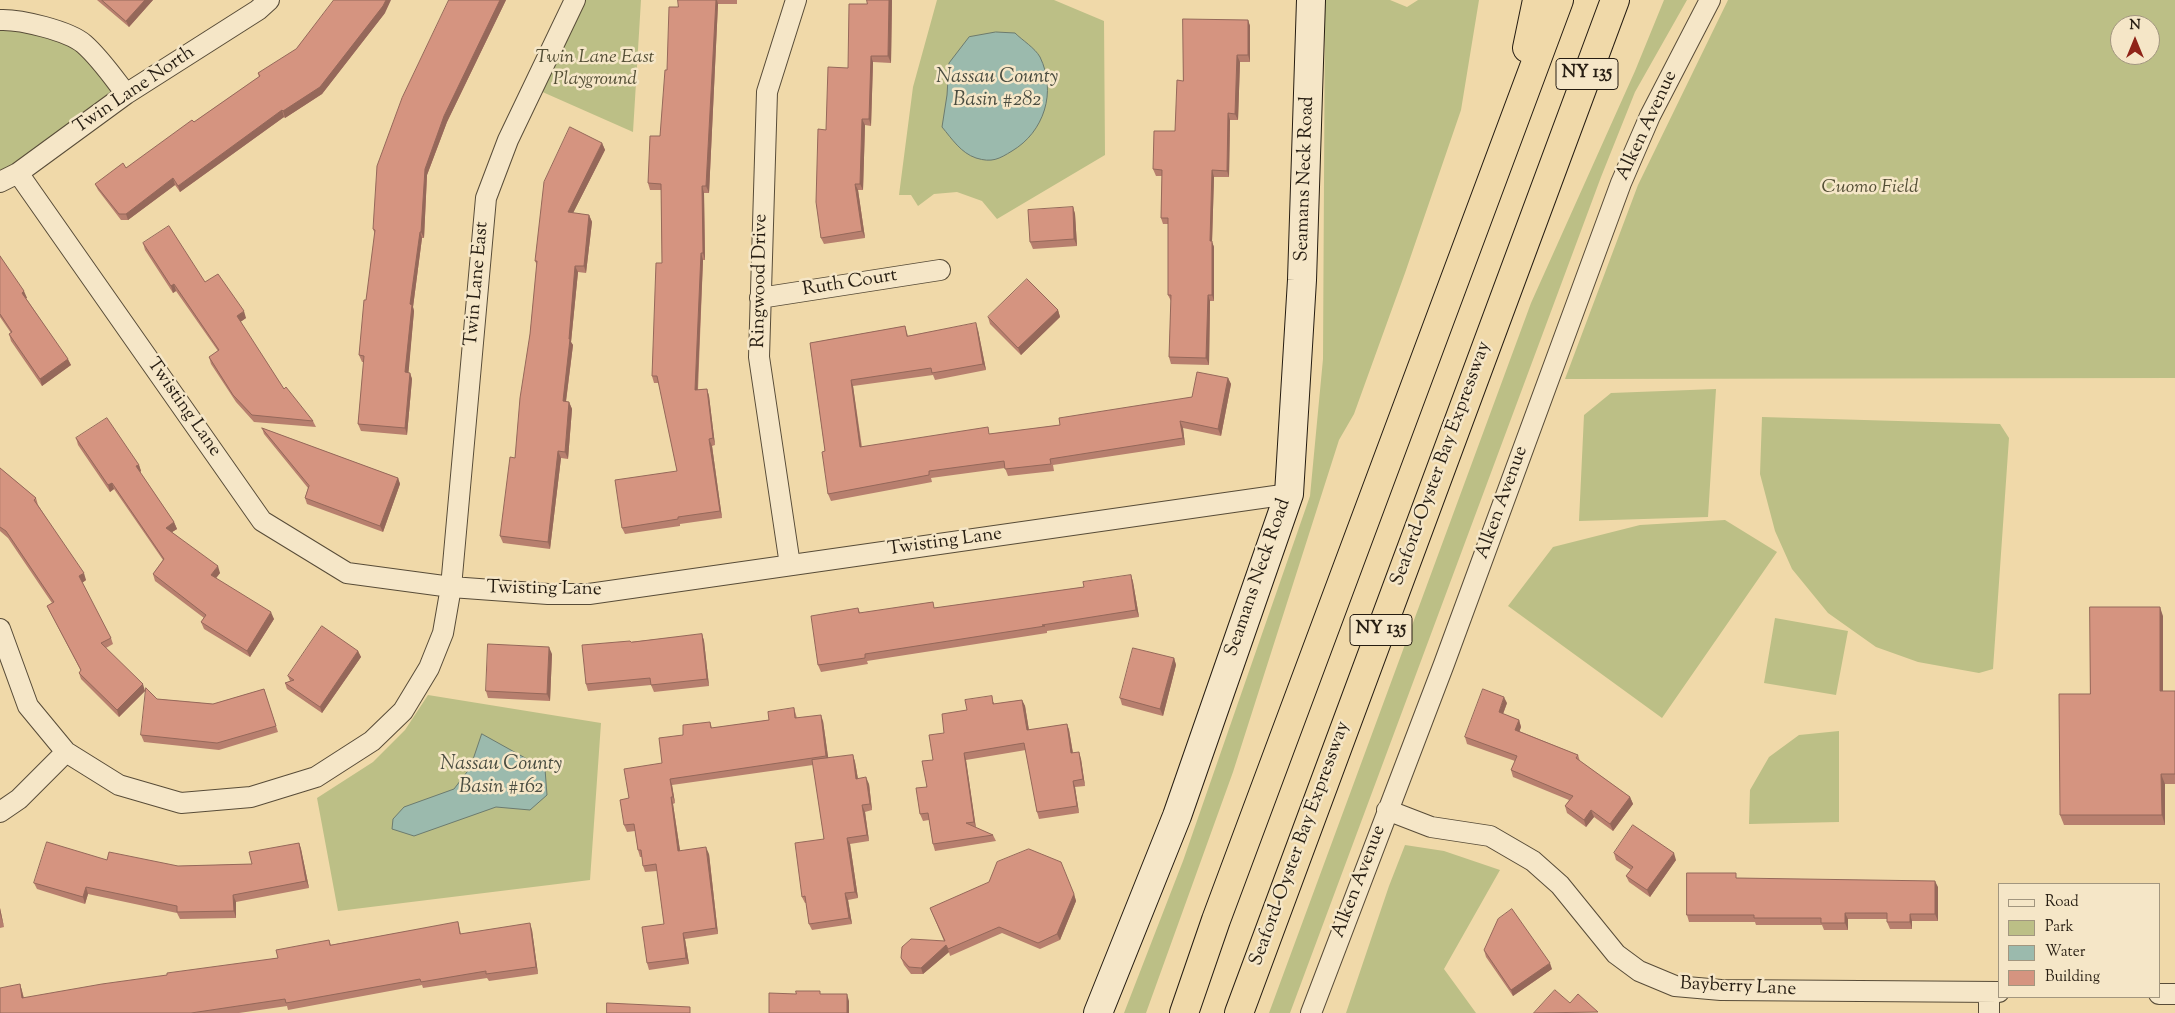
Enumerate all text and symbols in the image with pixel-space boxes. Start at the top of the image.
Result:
north arrow [2110,15,2160,65]
text: N [2129,16,2141,36]
street label: Twin Lane North [70,42,200,140]
park label: Twin Lane East Playground [536,48,654,92]
road number: NY 135 [1556,59,1618,90]
water label: Nassau County Basin #282 [936,67,1058,114]
street label: Alken Avenue [1613,67,1683,185]
street label: Seamans Neck Road [1292,96,1320,262]
park label: Cuomo Field [1821,178,1919,200]
street label: Ringwood Drive [748,214,774,348]
street label: Twin Lane East [461,221,495,347]
street label: Ruth Court [801,265,899,303]
street label: Seaford-Oyster Bay Expressway [1387,339,1497,589]
street label: Twisting Lane [141,354,225,462]
street label: Alken Avenue [1472,443,1534,563]
street label: Seamans Neck Road [1221,496,1297,660]
street label: Twisting Lane [886,524,1004,562]
street label: Twisting Lane [486,578,602,602]
road number: NY 135 [1350,614,1412,646]
street label: Seaford-Oyster Bay Expressway [1246,719,1356,969]
water label: Nassau County Basin #162 [440,754,562,801]
street label: Alken Avenue [1328,823,1392,941]
legend [1998,883,2160,998]
text: Road [2045,892,2079,913]
text: Park [2045,917,2074,938]
text: Water [2045,942,2085,963]
text: Building [2045,967,2100,988]
street label: Bayberry Lane [1679,974,1797,1002]

